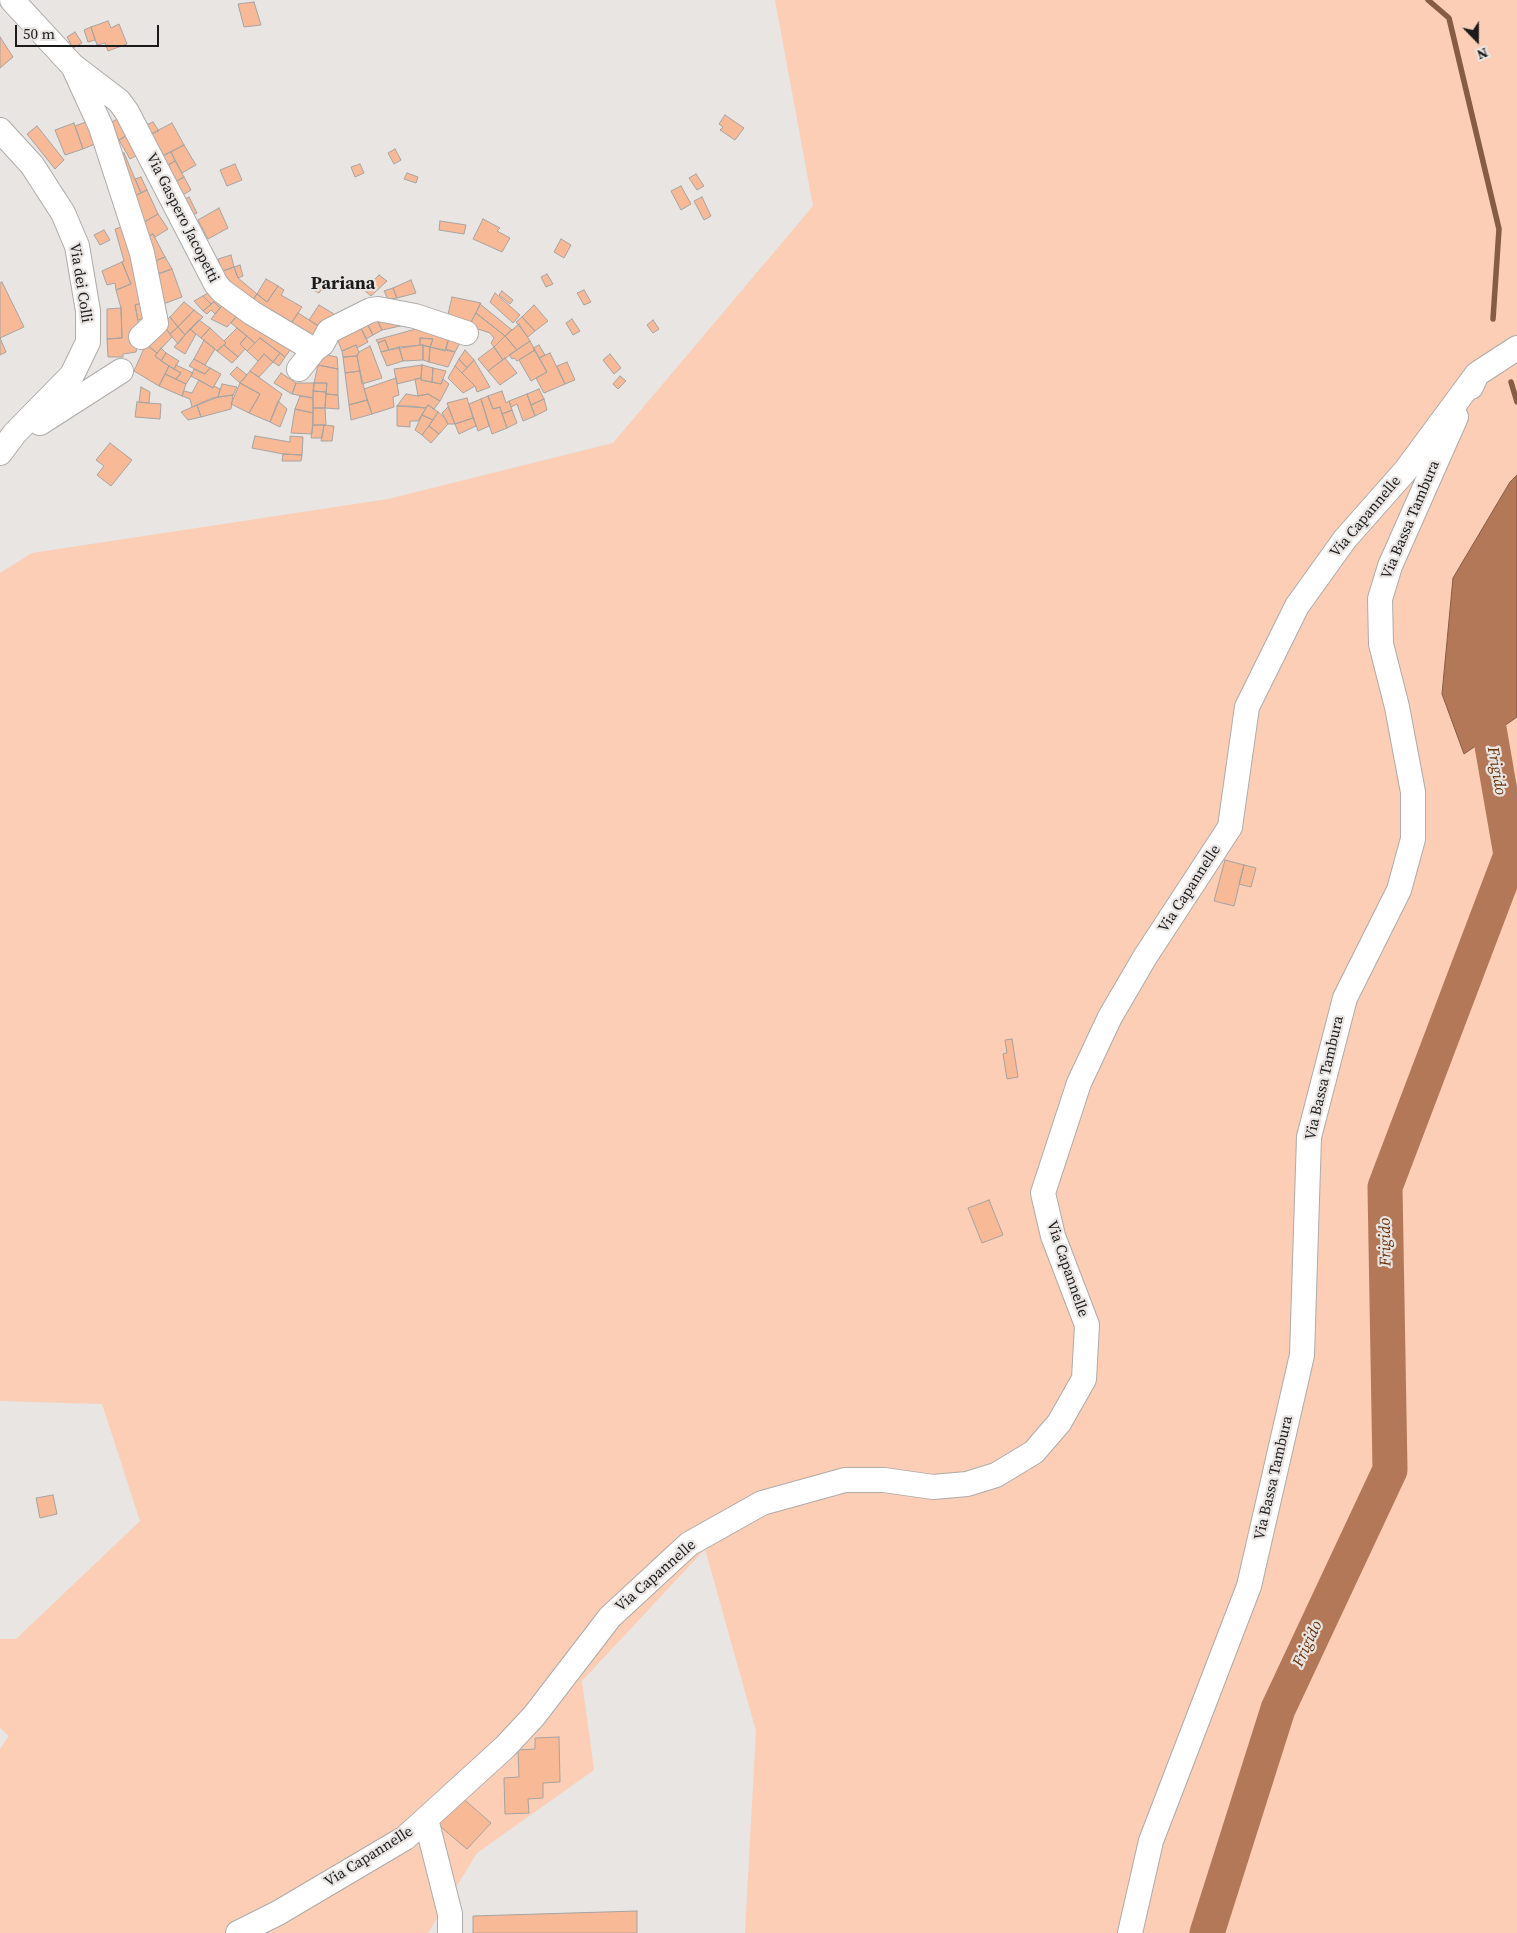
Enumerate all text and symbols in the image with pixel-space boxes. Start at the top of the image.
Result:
scale bar [18,15,161,47]
north arrow [1452,15,1502,65]
text: 50 m [23,23,55,44]
text: N [1474,43,1491,65]
street label: Via Gaspero Jacopetti [142,150,222,286]
street label: Via dei Colli [65,242,95,324]
district label: Pariana [311,273,375,295]
street label: Via Bassa Tambura [1378,458,1444,582]
street label: Via Capannelle [1327,473,1405,561]
water label: Frigido [1482,745,1510,797]
street label: Via Capannelle [1155,842,1225,936]
street label: Via Bassa Tambura [1302,1014,1348,1142]
street label: Via Capannelle [1042,1218,1092,1320]
water label: Frigido [1376,1218,1396,1266]
street label: Via Bassa Tambura [1251,1414,1297,1542]
street label: Via Capannelle [612,1536,700,1616]
water label: Frigido [1289,1618,1327,1670]
street label: Via Capannelle [322,1823,416,1891]

